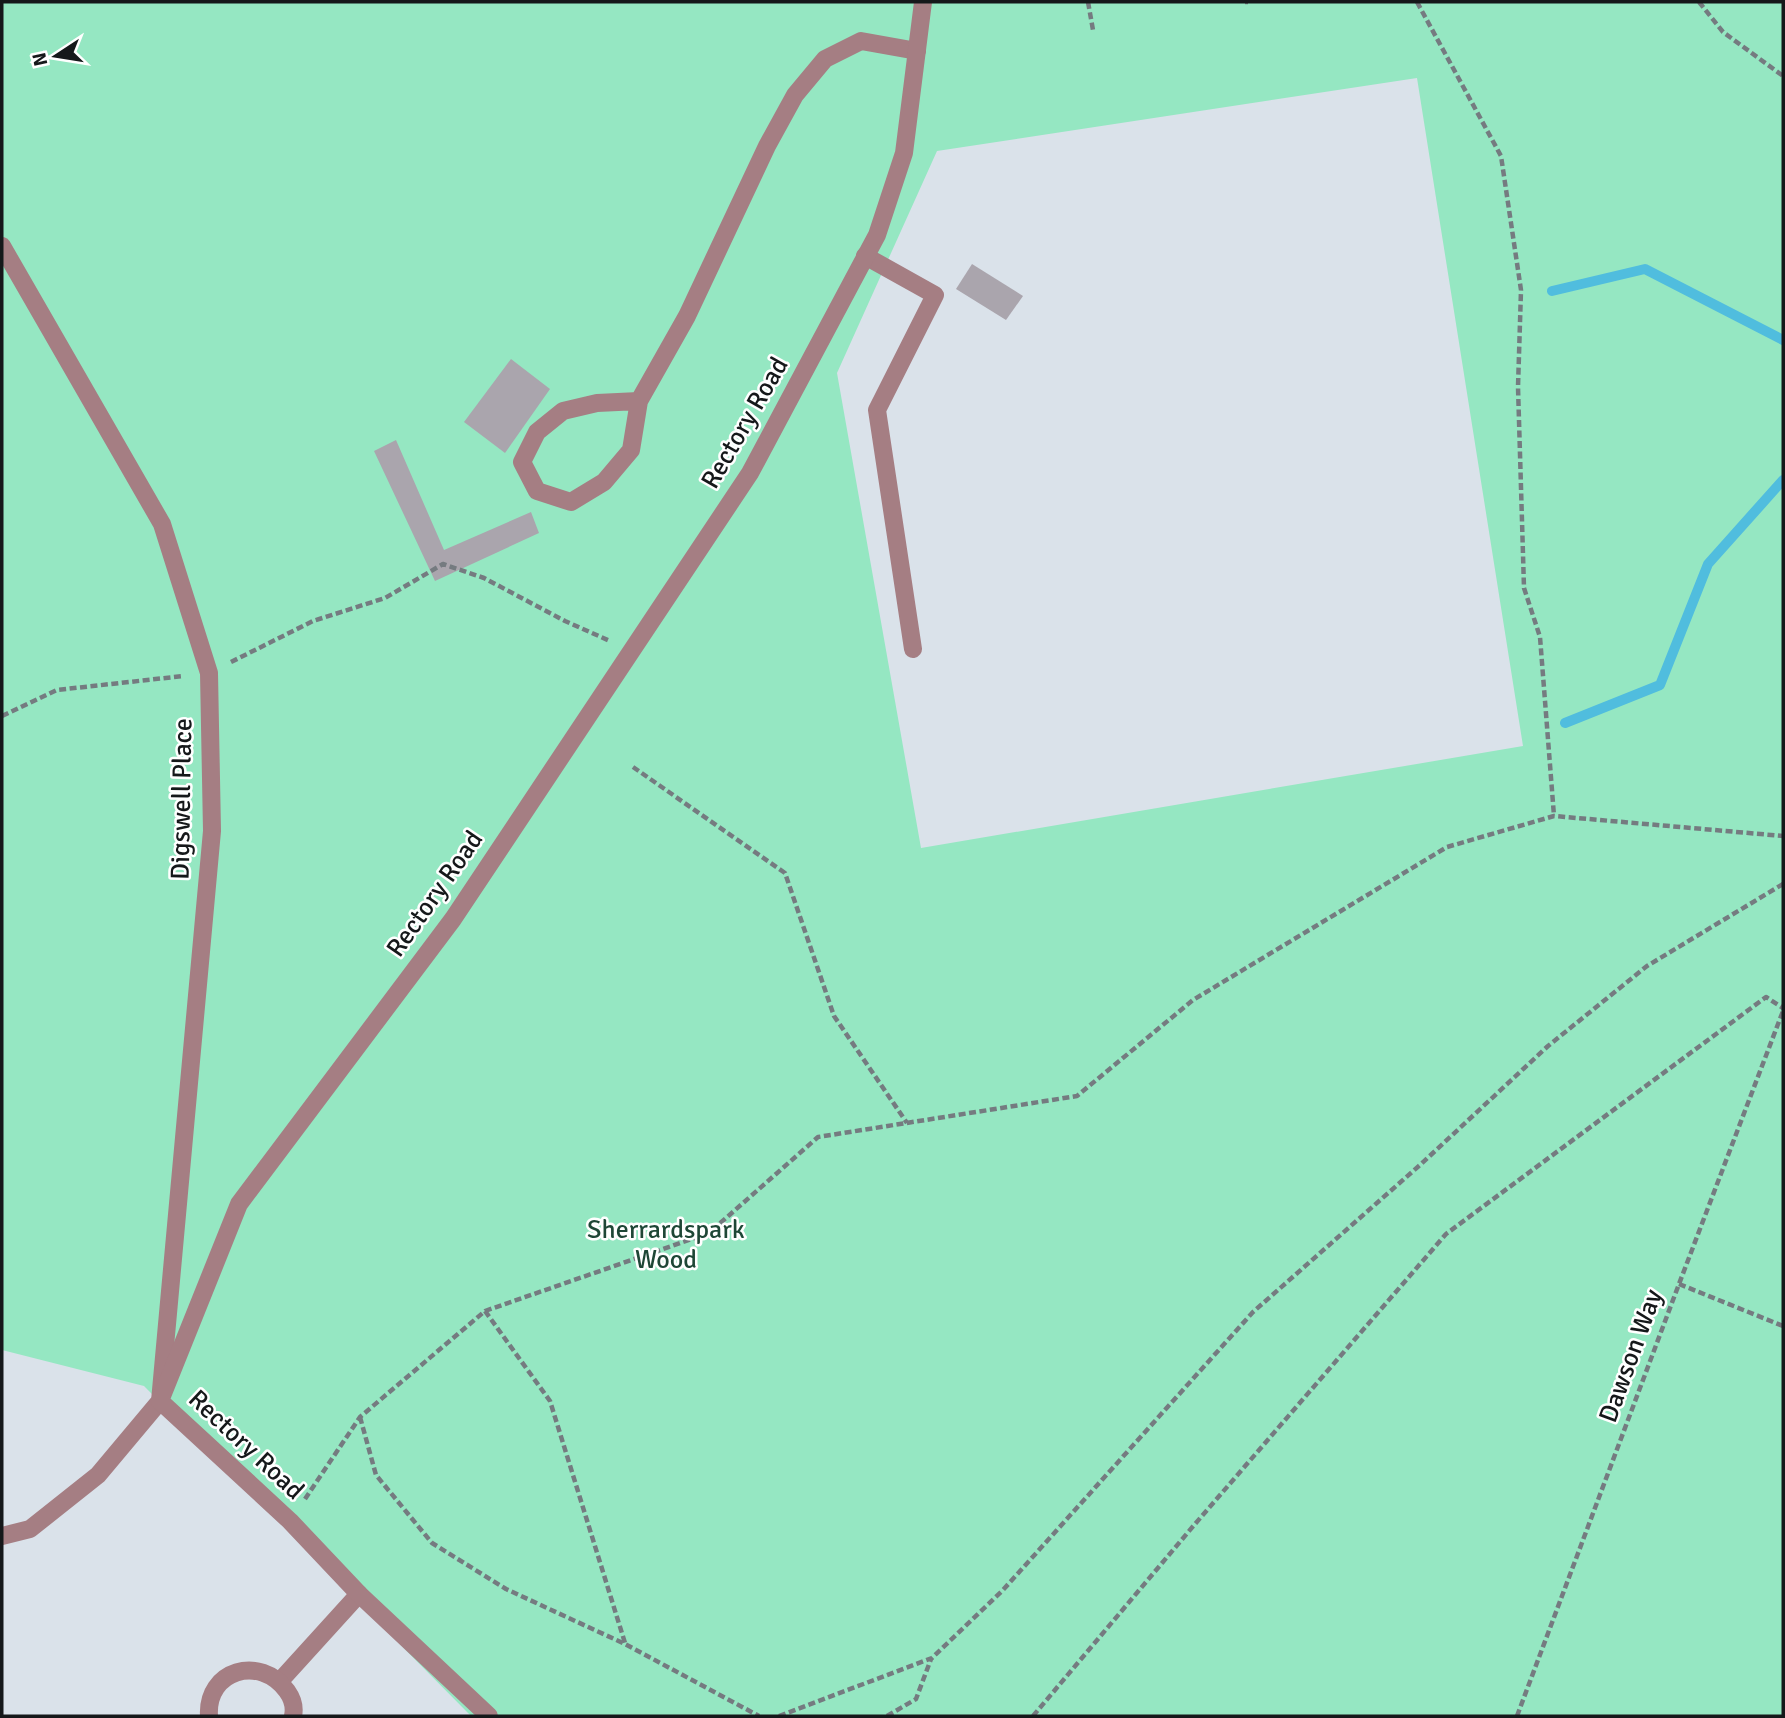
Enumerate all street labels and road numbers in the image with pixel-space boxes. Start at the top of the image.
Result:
street label: Rectory Road [694,351,796,495]
street label: Digswell Place [165,718,199,880]
street label: Rectory Road [380,825,490,963]
street label: Dawson Way [1592,1285,1670,1427]
street label: Rectory Road [181,1383,311,1507]

